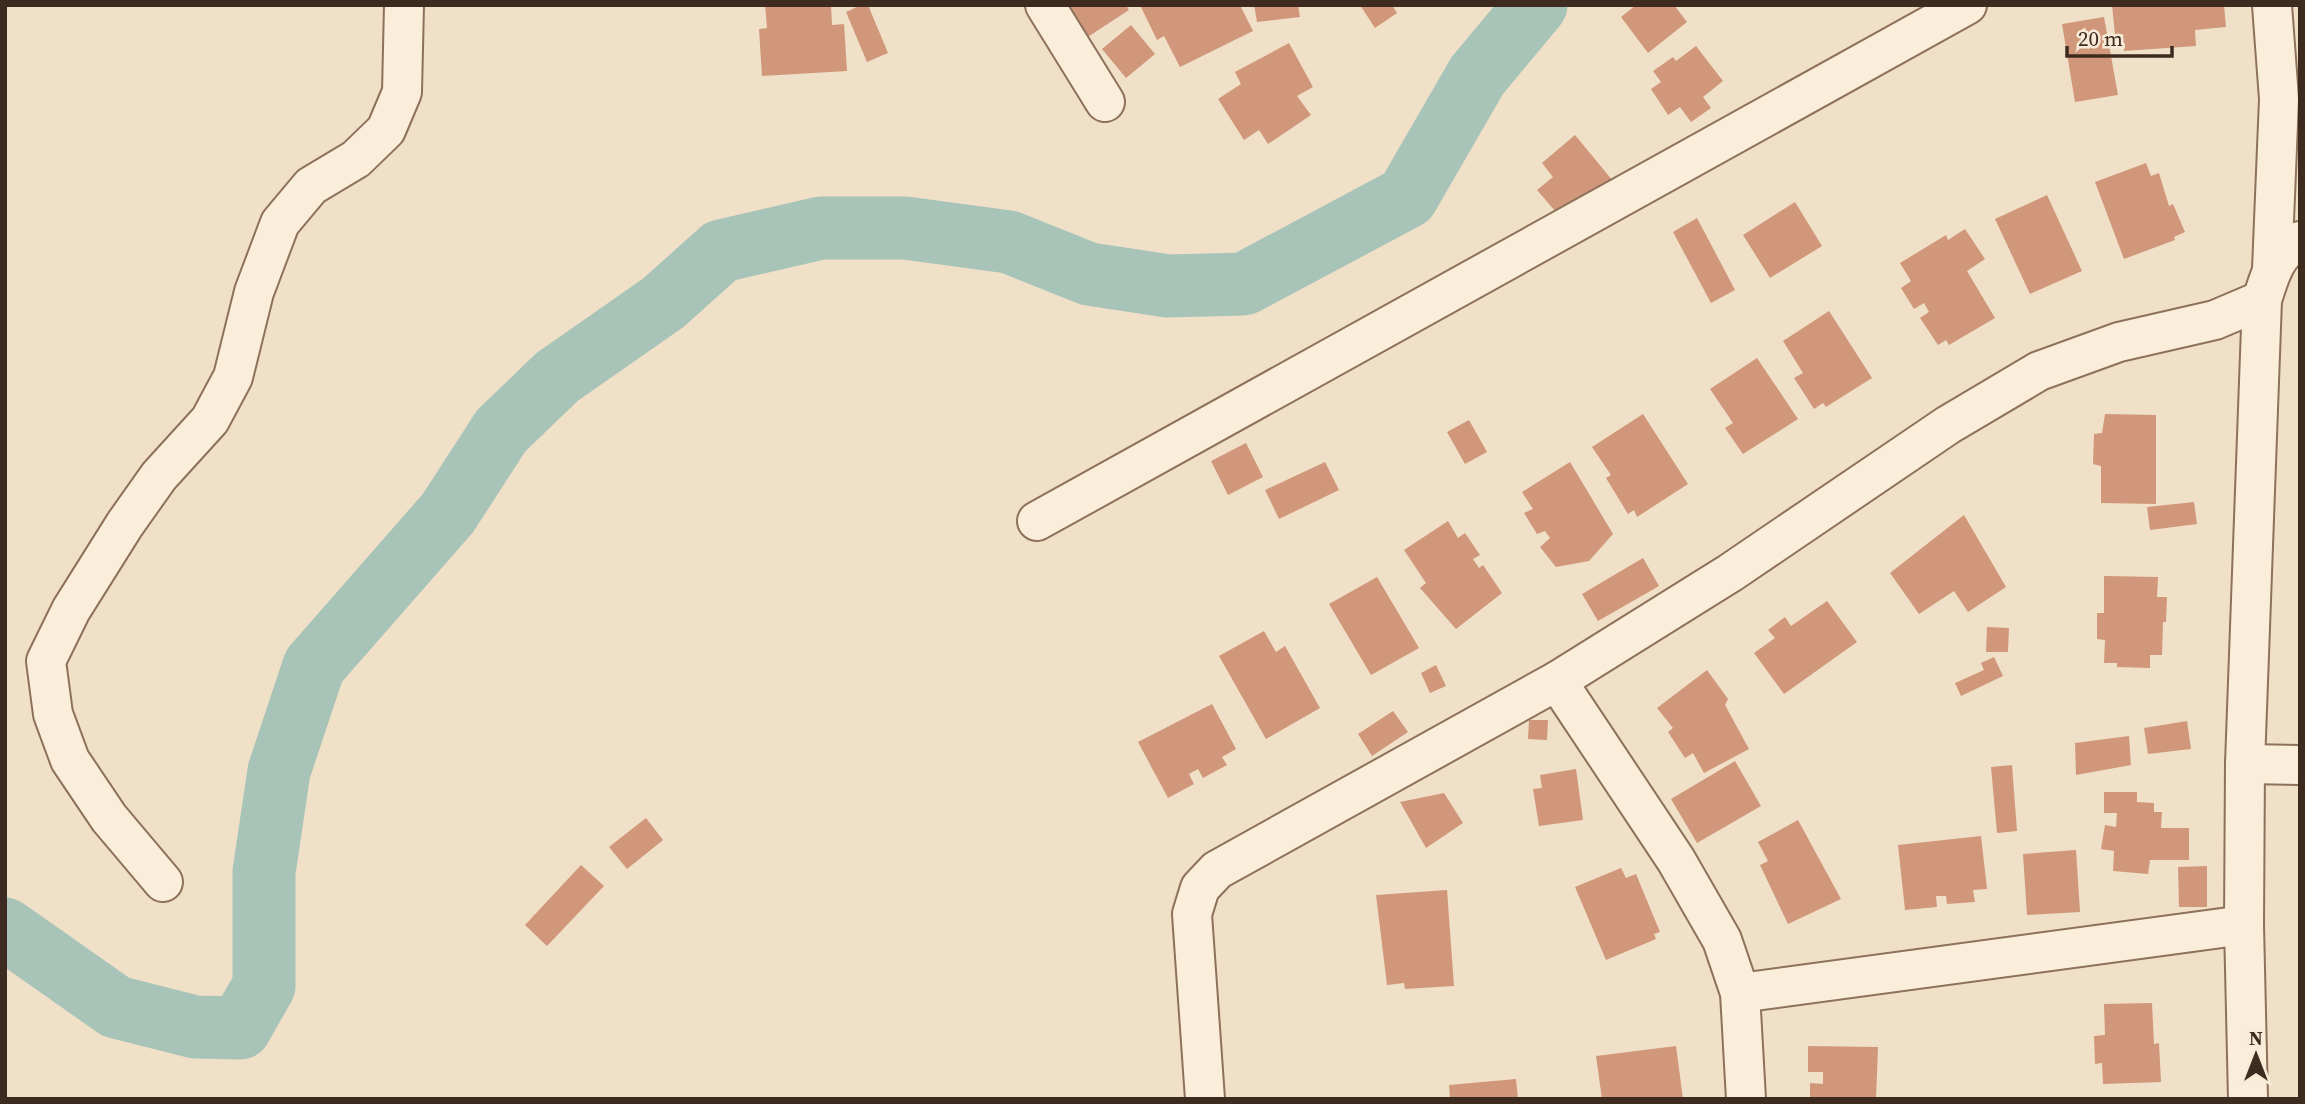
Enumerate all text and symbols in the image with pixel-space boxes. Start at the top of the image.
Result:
scale bar [2067,14,2172,58]
text: 20 m [2078,24,2123,53]
north arrow [2221,1020,2291,1090]
text: N [2249,1025,2263,1051]

